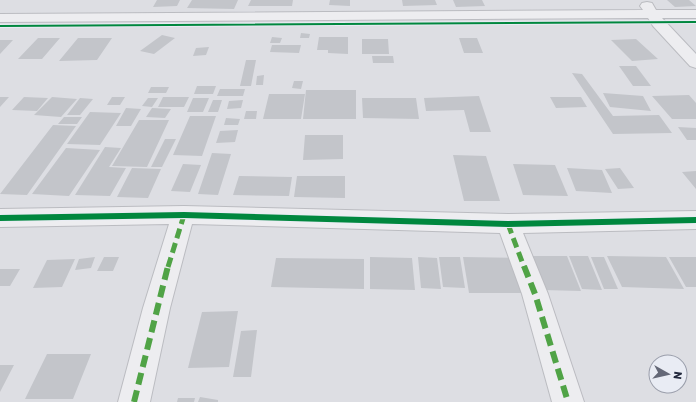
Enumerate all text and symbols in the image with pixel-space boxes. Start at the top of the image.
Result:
north arrow [648,354,688,394]
text: N [670,370,684,380]

